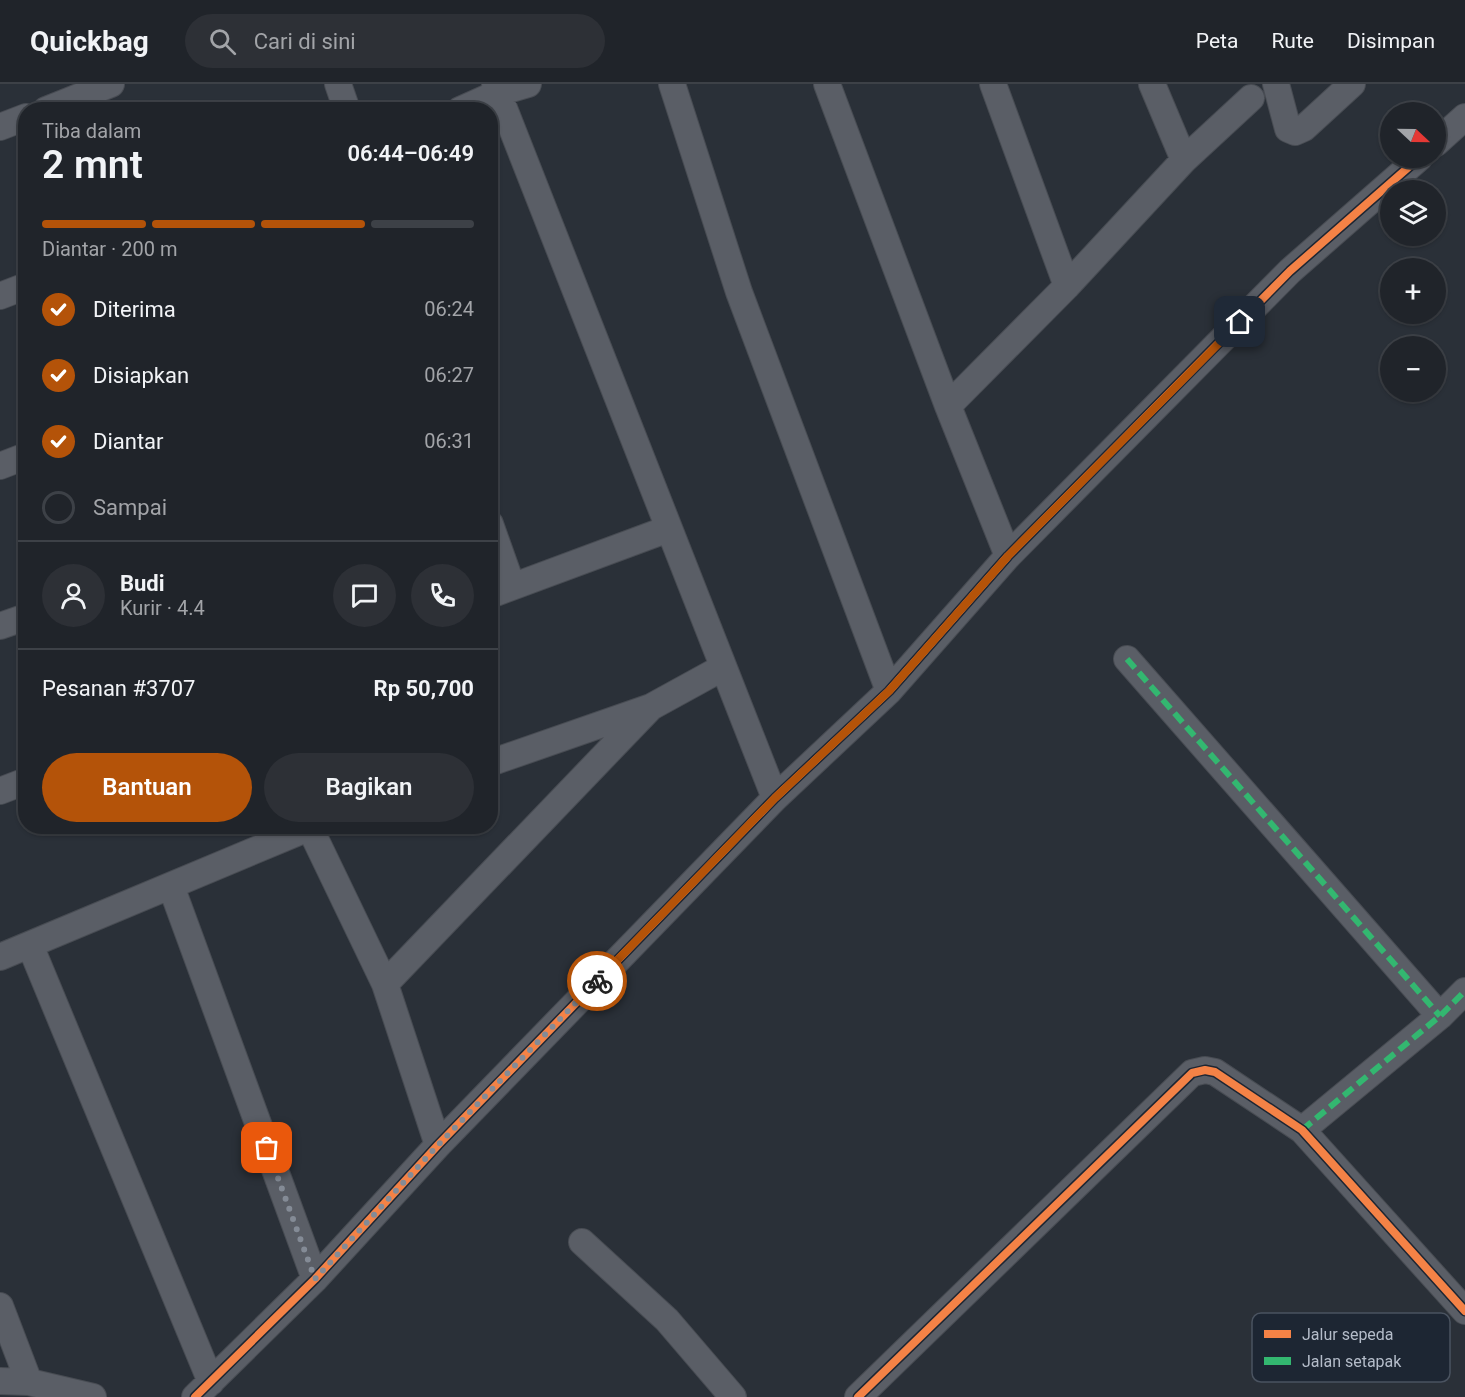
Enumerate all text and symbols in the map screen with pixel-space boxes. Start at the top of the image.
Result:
search box [185,14,605,68]
text: Quickbag [30,25,149,58]
icon: search [206,25,239,58]
text: Cari di sini [254,29,356,54]
text: Peta [1196,29,1238,53]
text: Rute [1271,29,1314,53]
text: Disimpan [1347,29,1435,53]
north arrow [1380,102,1446,168]
map controls [1380,102,1446,402]
text: Tiba dalam [42,119,141,143]
text: 06:44–06:49 [347,141,474,166]
text: 2 mnt [42,142,143,188]
button: layers [1380,180,1446,246]
text: Diantar · 200 m [42,237,177,261]
button: + [1380,258,1446,324]
icon: check [42,293,75,326]
pin [1214,296,1265,347]
text: Diterima [93,297,176,322]
text: 06:24 [424,297,474,321]
icon: home [1223,305,1256,338]
button: − [1380,336,1446,402]
icon: check [42,359,75,392]
text: Disiapkan [93,363,189,388]
text: 06:27 [424,363,474,387]
icon: check [42,425,75,458]
text: Diantar [93,429,164,454]
text: 06:31 [424,429,474,453]
text: Sampai [93,495,167,520]
button: person [42,564,105,627]
button: chat [333,564,396,627]
button: phone [411,564,474,627]
text: Budi [120,571,165,596]
text: Kurir · 4.4 [120,596,205,620]
text: Pesanan #3707 [42,676,195,701]
text: Rp 50,700 [374,676,474,701]
button: Bantuan [42,753,252,822]
button: Bagikan [264,753,474,822]
courier [567,951,627,1011]
icon: bike [581,965,614,998]
pin [241,1122,292,1173]
icon: bag [250,1131,283,1164]
legend [1252,1313,1450,1382]
text: Jalur sepeda [1302,1325,1394,1344]
text: Jalan setapak [1302,1352,1402,1371]

